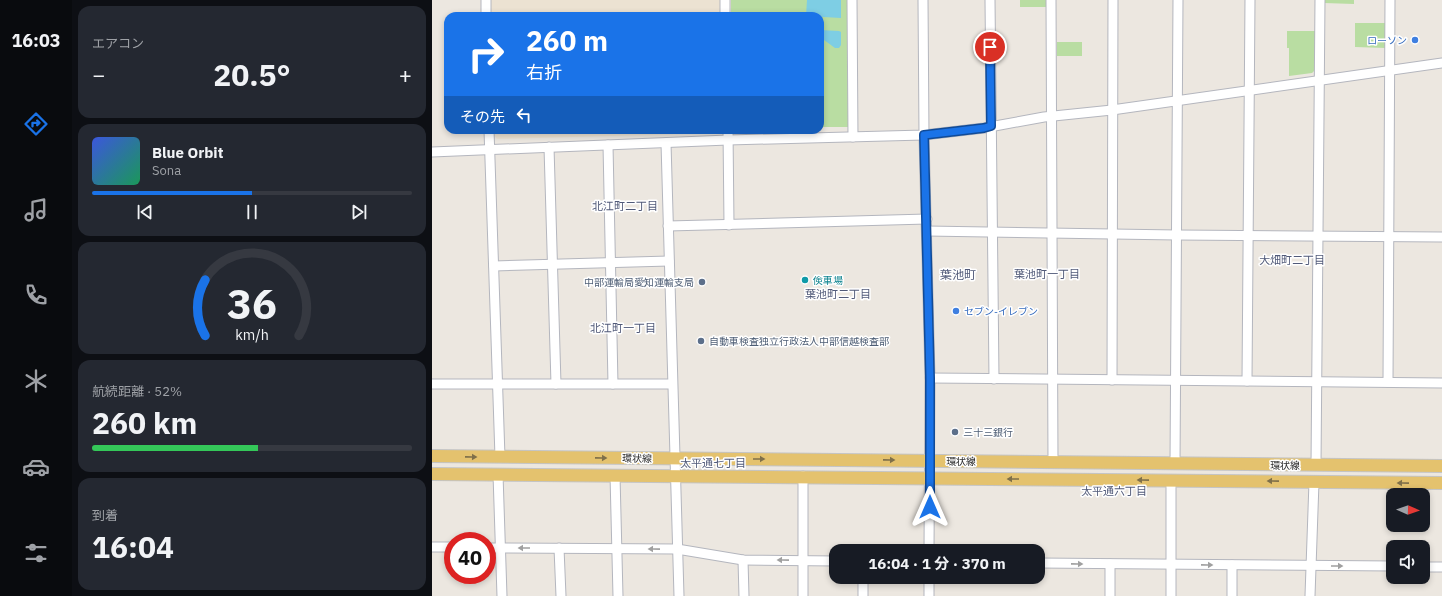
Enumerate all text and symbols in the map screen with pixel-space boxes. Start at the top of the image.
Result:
text: 260 m [526,22,608,59]
icon: right [460,28,512,80]
text: 16:03 [11,29,61,52]
pin [973,30,1007,64]
place label: ローソン [1367,34,1407,47]
text: エアコン [92,35,144,52]
marker: ローソン [1410,35,1420,45]
icon: arrive [979,36,1001,58]
text: 20.5° [213,55,291,94]
text: − [92,60,105,89]
text: + [399,60,412,89]
text: 右折 [526,61,562,84]
icon: left [513,104,535,126]
text: その先 [460,107,505,126]
icon: directions [22,110,50,138]
text: Blue Orbit [152,143,223,162]
text: Sona [152,162,181,179]
icon: music [22,196,50,224]
district label: 北江町二丁目 [592,199,658,213]
icon: previous [134,201,156,223]
icon: pause [241,201,263,223]
icon: next [348,201,370,223]
district label: 大畑町二丁目 [1259,253,1325,267]
district label: 葉池町 [940,267,976,282]
district label: 葉池町一丁目 [1014,267,1080,281]
place label: 倹車場 [812,274,843,287]
marker: 倹車場 [800,275,810,285]
text: 36 [227,276,277,330]
place label: 中部運輸局愛知運輸支局 [584,276,694,289]
marker: 中部運輸局愛知運輸支局 [697,277,707,287]
icon: phone [22,281,50,309]
district label: 葉池町二丁目 [805,287,871,301]
place label: セブン-イレブン [964,305,1038,318]
marker: セブン-イレブン [951,306,961,316]
district label: 北江町一丁目 [590,321,656,335]
text: km/h [235,325,269,344]
place label: 自動車検査独立行政法人中部信越検査部 [709,335,889,348]
marker: 自動車検査独立行政法人中部信越検査部 [696,336,706,346]
icon: climate [22,367,50,395]
text: 航続距離 · 52% [92,383,182,400]
text: 260 km [92,403,197,442]
place label: 三十三銀行 [963,426,1013,439]
marker: 三十三銀行 [950,427,960,437]
street label: 環状線 [622,452,652,465]
icon: car [22,453,50,481]
one-way arrow [465,454,478,460]
one-way arrow [595,455,608,461]
street label: 環状線 [946,455,976,468]
district label: 太平通七丁目 [680,456,746,470]
one-way arrow [753,456,766,462]
one-way arrow [883,457,895,464]
street label: 環状線 [1270,459,1300,472]
one-way arrow [1006,476,1019,482]
one-way arrow [1136,477,1149,483]
one-way arrow [1267,478,1279,485]
one-way arrow [1396,480,1409,486]
district label: 太平通六丁目 [1081,484,1147,498]
position arrow [909,486,951,528]
north arrow [1386,488,1430,532]
map controls [1386,488,1430,584]
text: 到着 [92,507,118,524]
text: 16:04 [92,527,174,566]
speed limit sign: 40 [444,532,496,584]
icon: filters [22,539,50,567]
button: sound [1386,540,1430,584]
one-way arrow [517,545,530,551]
one-way arrow [647,546,660,552]
text: 16:04 · 1 分 · 370 m [868,554,1006,573]
one-way arrow [776,557,789,563]
one-way arrow [1071,561,1084,567]
one-way arrow [1201,562,1214,568]
one-way arrow [1331,563,1344,569]

